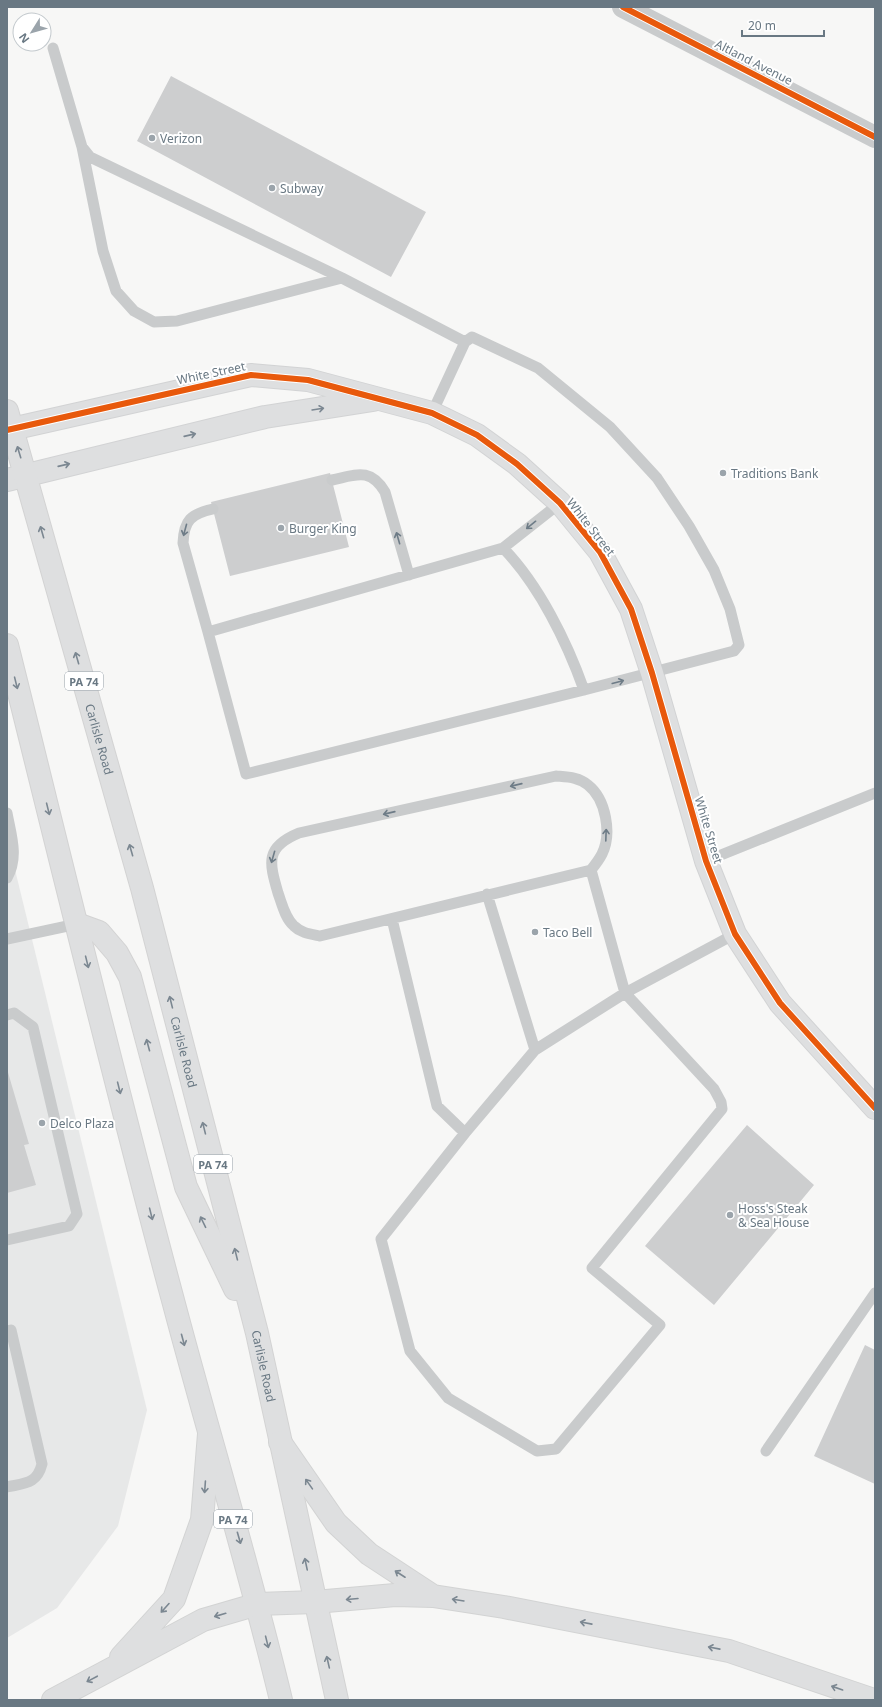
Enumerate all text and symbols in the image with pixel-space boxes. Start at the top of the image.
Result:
north arrow [12,12,52,52]
scale bar [742,12,824,38]
text: 20 m [748,17,776,34]
text: N [15,30,32,46]
street label: Altland Avenue [712,35,796,89]
place label: Verizon [160,130,202,147]
marker: Verizon [147,133,157,143]
place label: Subway [280,180,324,197]
marker: Subway [267,183,277,193]
street label: White Street [175,357,247,389]
one-way arrow [311,405,324,413]
one-way arrow [184,431,197,439]
one-way arrow [15,445,22,458]
one-way arrow [57,461,70,469]
place label: Traditions Bank [731,465,819,482]
marker: Traditions Bank [718,468,728,478]
street label: White Street [563,494,619,560]
place label: Burger King [289,520,357,537]
one-way arrow [526,521,537,530]
marker: Burger King [276,523,286,533]
one-way arrow [181,524,188,537]
one-way arrow [38,526,45,539]
one-way arrow [394,531,401,544]
one-way arrow [73,651,80,664]
road number: PA 74 [65,672,103,690]
one-way arrow [13,676,21,689]
one-way arrow [611,677,624,685]
street label: Carlisle Road [82,702,118,777]
one-way arrow [510,781,523,789]
street label: White Street [691,794,727,866]
one-way arrow [45,802,52,815]
one-way arrow [383,809,396,817]
one-way arrow [602,829,610,842]
one-way arrow [127,844,134,857]
one-way arrow [269,850,276,863]
place label: Taco Bell [543,924,592,941]
marker: Taco Bell [530,927,540,937]
one-way arrow [83,955,91,968]
one-way arrow [167,996,174,1009]
street label: Carlisle Road [167,1014,202,1089]
one-way arrow [144,1039,151,1052]
one-way arrow [116,1081,123,1094]
place label: Delco Plaza [50,1115,114,1132]
marker: Delco Plaza [37,1118,47,1128]
one-way arrow [199,1122,207,1135]
road number: PA 74 [194,1155,232,1173]
place label: Hoss's Steak & Sea House [738,1200,809,1231]
one-way arrow [148,1207,155,1220]
marker: Hoss's Steak & Sea House [725,1210,735,1220]
one-way arrow [199,1216,206,1228]
one-way arrow [232,1248,239,1261]
street label: Carlisle Road [248,1328,280,1403]
one-way arrow [180,1333,188,1346]
one-way arrow [305,1479,313,1490]
one-way arrow [201,1480,208,1493]
road number: PA 74 [214,1510,252,1528]
one-way arrow [236,1532,243,1545]
one-way arrow [302,1558,310,1571]
one-way arrow [394,1570,406,1578]
one-way arrow [452,1595,465,1603]
one-way arrow [346,1596,359,1603]
one-way arrow [161,1603,170,1614]
one-way arrow [214,1612,227,1619]
one-way arrow [580,1619,593,1627]
one-way arrow [264,1635,271,1648]
one-way arrow [708,1644,721,1652]
one-way arrow [324,1656,331,1669]
one-way arrow [86,1676,98,1683]
one-way arrow [832,1683,844,1691]

